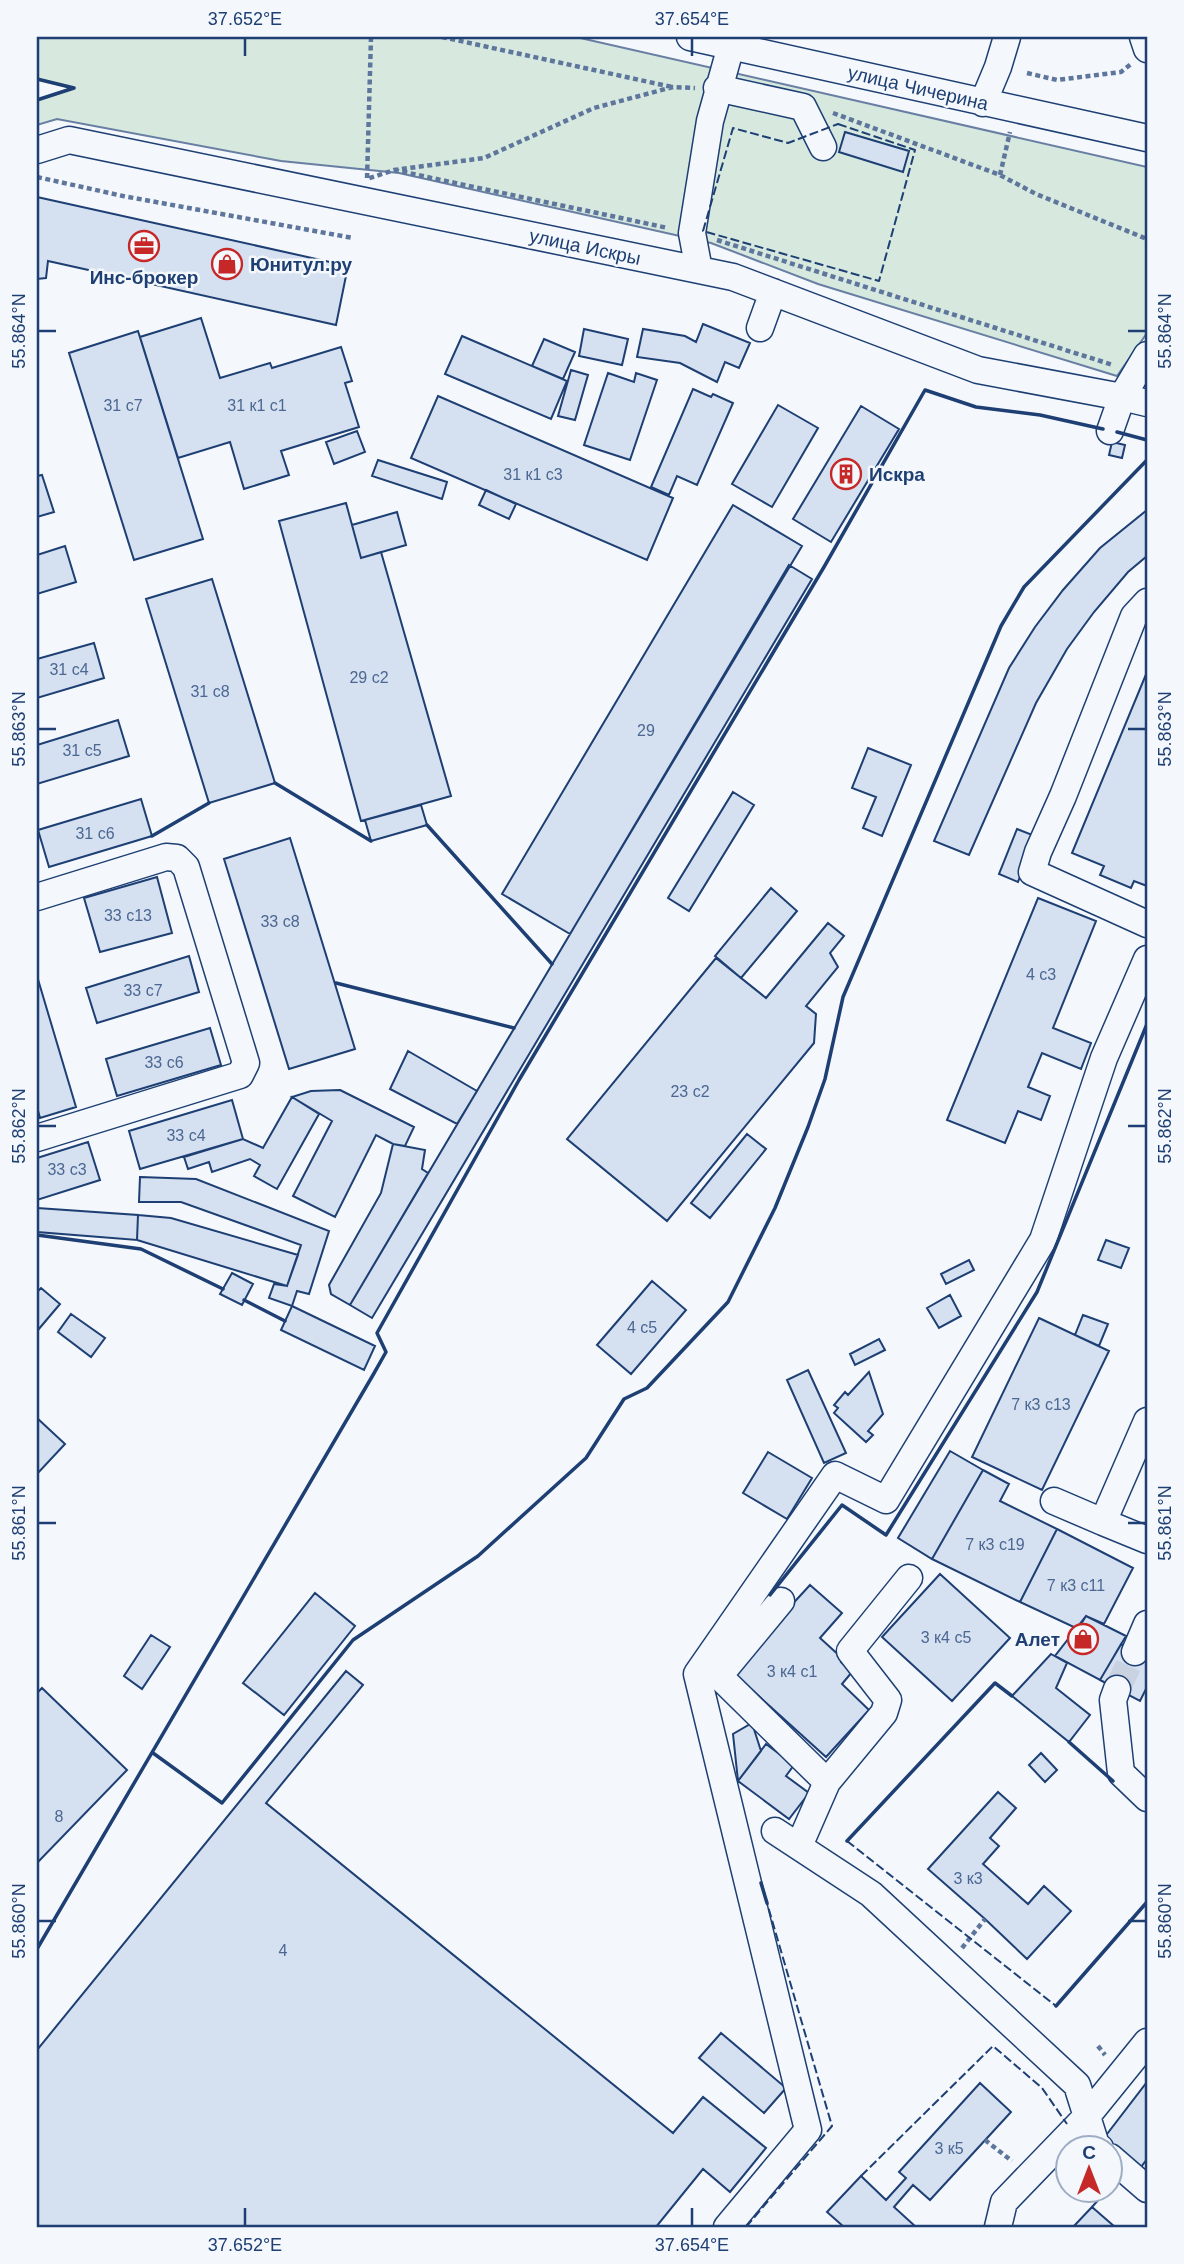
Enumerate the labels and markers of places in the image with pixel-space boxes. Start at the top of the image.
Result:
office icon: Инс-брокер [127,229,161,263]
shop icon: Юнитул.ру [210,247,244,281]
place label: Юнитул.ру [250,254,353,275]
place label: Инс-брокер [90,267,198,288]
building icon: Искра [829,457,863,491]
place label: Искра [869,464,925,485]
shop icon: Алет [1066,1622,1100,1656]
place label: Алет [1015,1629,1060,1650]

